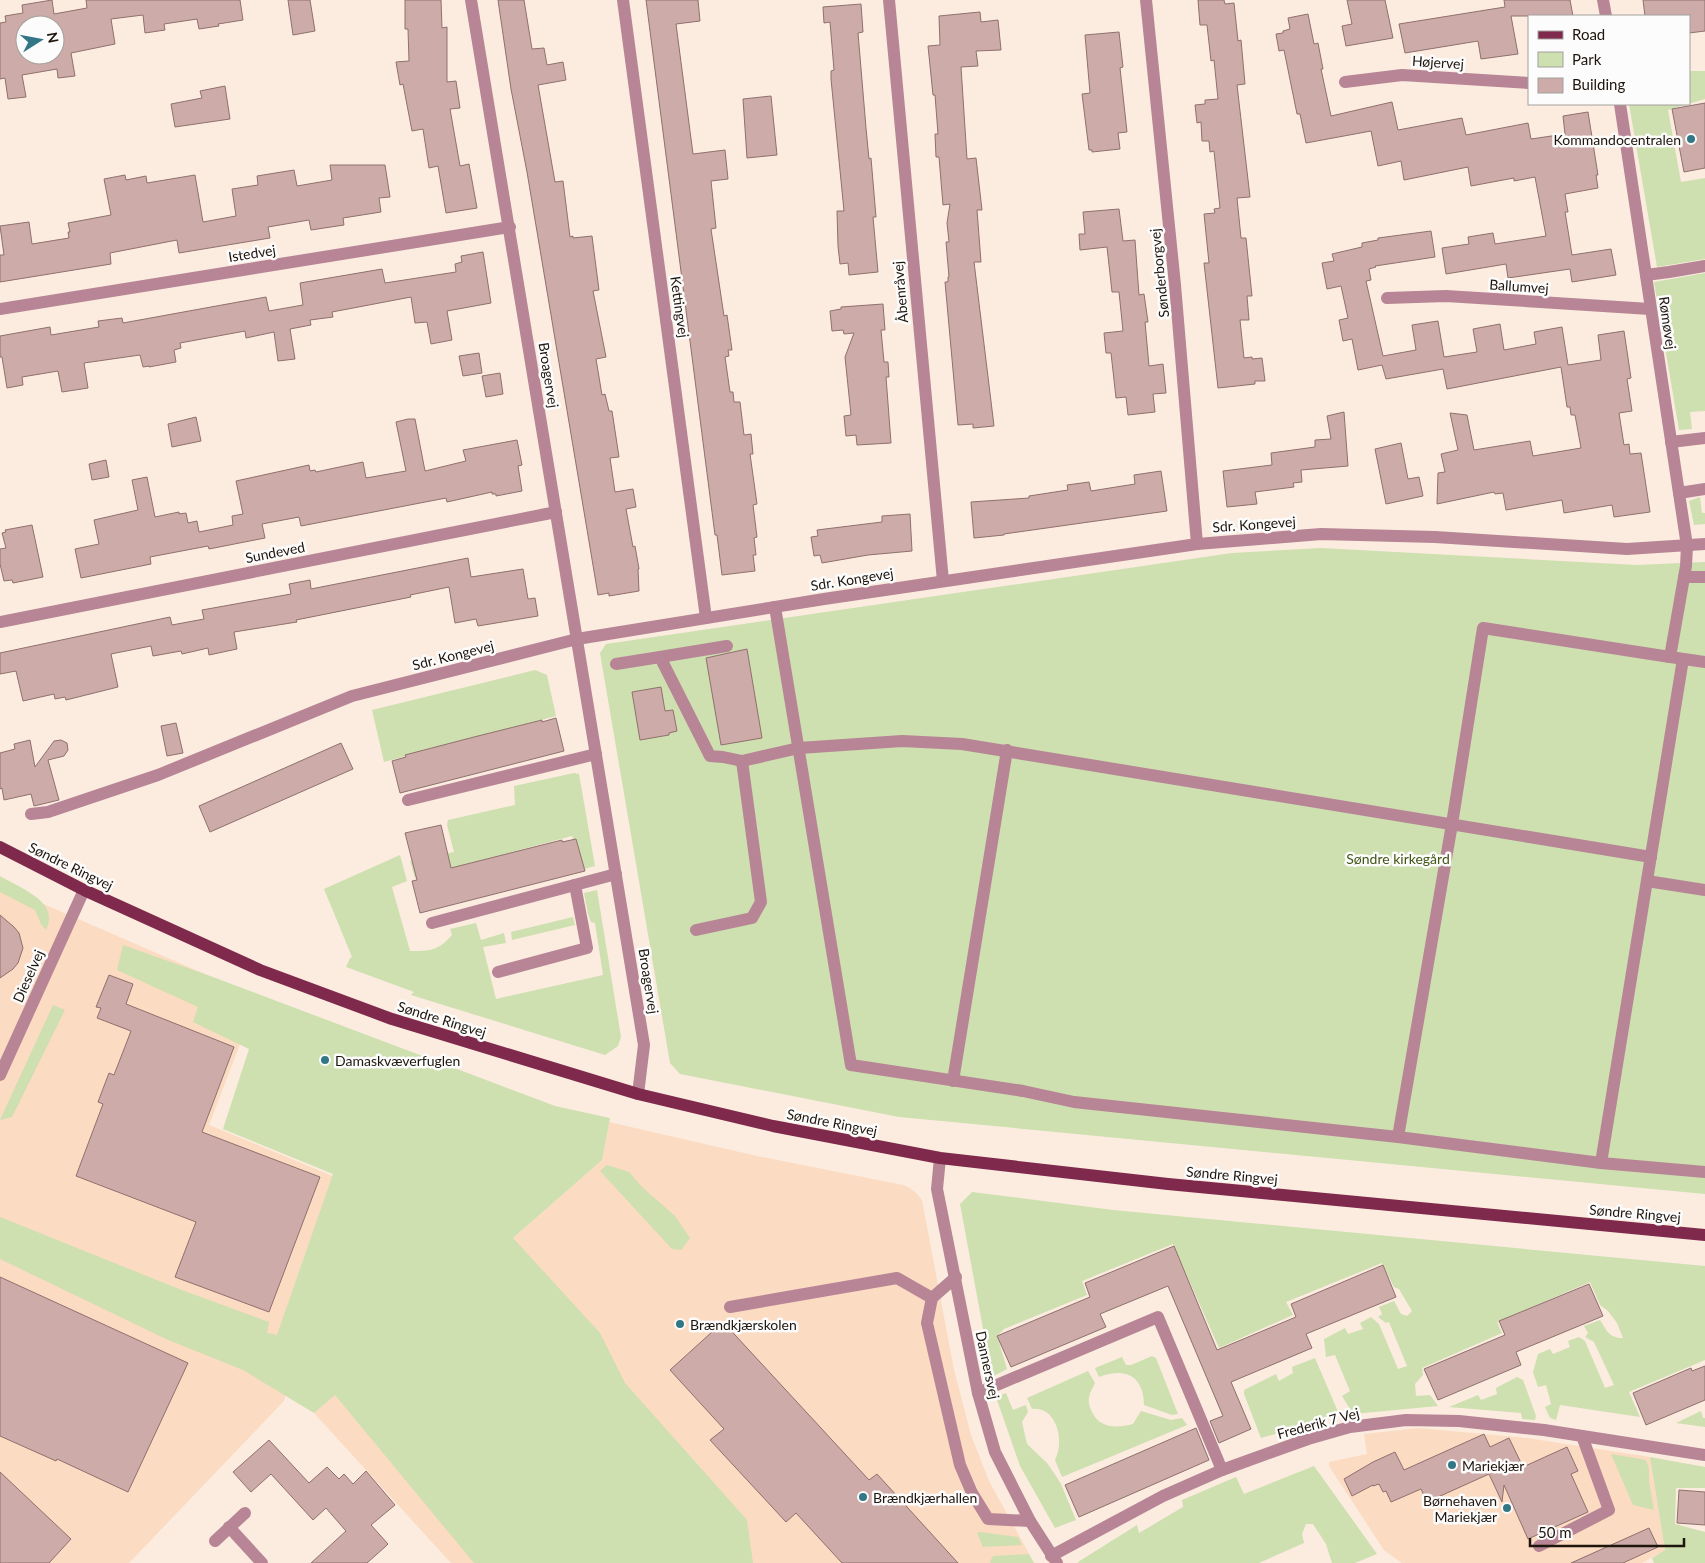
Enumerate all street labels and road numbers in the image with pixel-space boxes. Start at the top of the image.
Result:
street label: Højervej [1411,52,1465,72]
street label: Sønderborgvej [1146,228,1172,318]
street label: Istedvej [227,241,277,265]
street label: Åbenråvej [889,260,911,324]
street label: Kettingvej [667,275,693,339]
street label: Ballumvej [1489,275,1549,297]
street label: Rømøvej [1656,295,1680,351]
street label: Broagervej [535,341,563,409]
street label: Sdr. Kongevej [1212,513,1296,535]
street label: Sundeved [244,538,306,566]
street label: Sdr. Kongevej [809,564,895,594]
street label: Sdr. Kongevej [410,637,496,673]
street label: Søndre Ringvej [26,838,116,894]
street label: Dieselvej [9,947,47,1005]
street label: Broagervej [635,947,663,1015]
street label: Søndre Ringvej [396,997,488,1041]
street label: Søndre Ringvej [785,1105,879,1139]
street label: Søndre Ringvej [1186,1163,1278,1187]
street label: Søndre Ringvej [1589,1201,1681,1225]
street label: Dannersvej [972,1329,1004,1401]
street label: Frederik 7 Vej [1275,1404,1361,1442]

